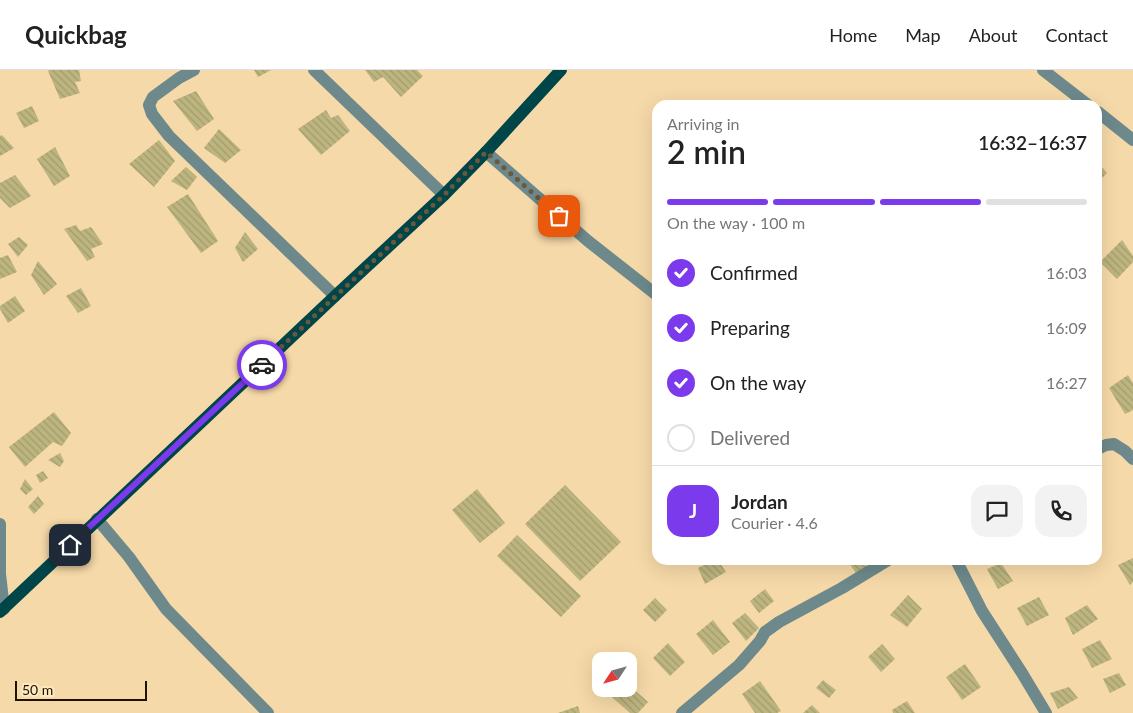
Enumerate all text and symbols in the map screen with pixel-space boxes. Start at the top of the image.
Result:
text: Quickbag [25,20,127,49]
text: Home [829,24,877,46]
text: Map [905,24,941,46]
text: About [969,24,1018,46]
text: Contact [1046,24,1108,46]
text: Arriving in [667,114,740,133]
text: 16:32–16:37 [978,131,1087,154]
text: 2 min [667,132,746,171]
pin [538,195,580,237]
icon: bag [545,202,573,230]
text: On the way · 100 m [667,213,805,232]
icon: check [667,259,695,287]
text: Confirmed [710,261,798,284]
text: 16:03 [1046,263,1087,282]
icon: check [667,314,695,342]
text: Preparing [710,316,790,339]
text: 16:09 [1046,318,1087,337]
courier [237,340,287,390]
icon: car [248,351,276,379]
icon: check [667,369,695,397]
text: On the way [710,371,806,394]
text: 16:27 [1046,373,1087,392]
text: Delivered [710,426,790,449]
button: chat [971,485,1023,537]
button: phone [1035,485,1087,537]
text: Jordan [731,490,788,513]
text: J [689,499,697,522]
text: Courier · 4.6 [731,513,818,532]
pin [49,524,91,566]
icon: home [56,531,84,559]
north arrow [592,652,638,698]
map controls [592,652,637,697]
scale bar [15,678,148,701]
text: 50 m [22,681,53,698]

